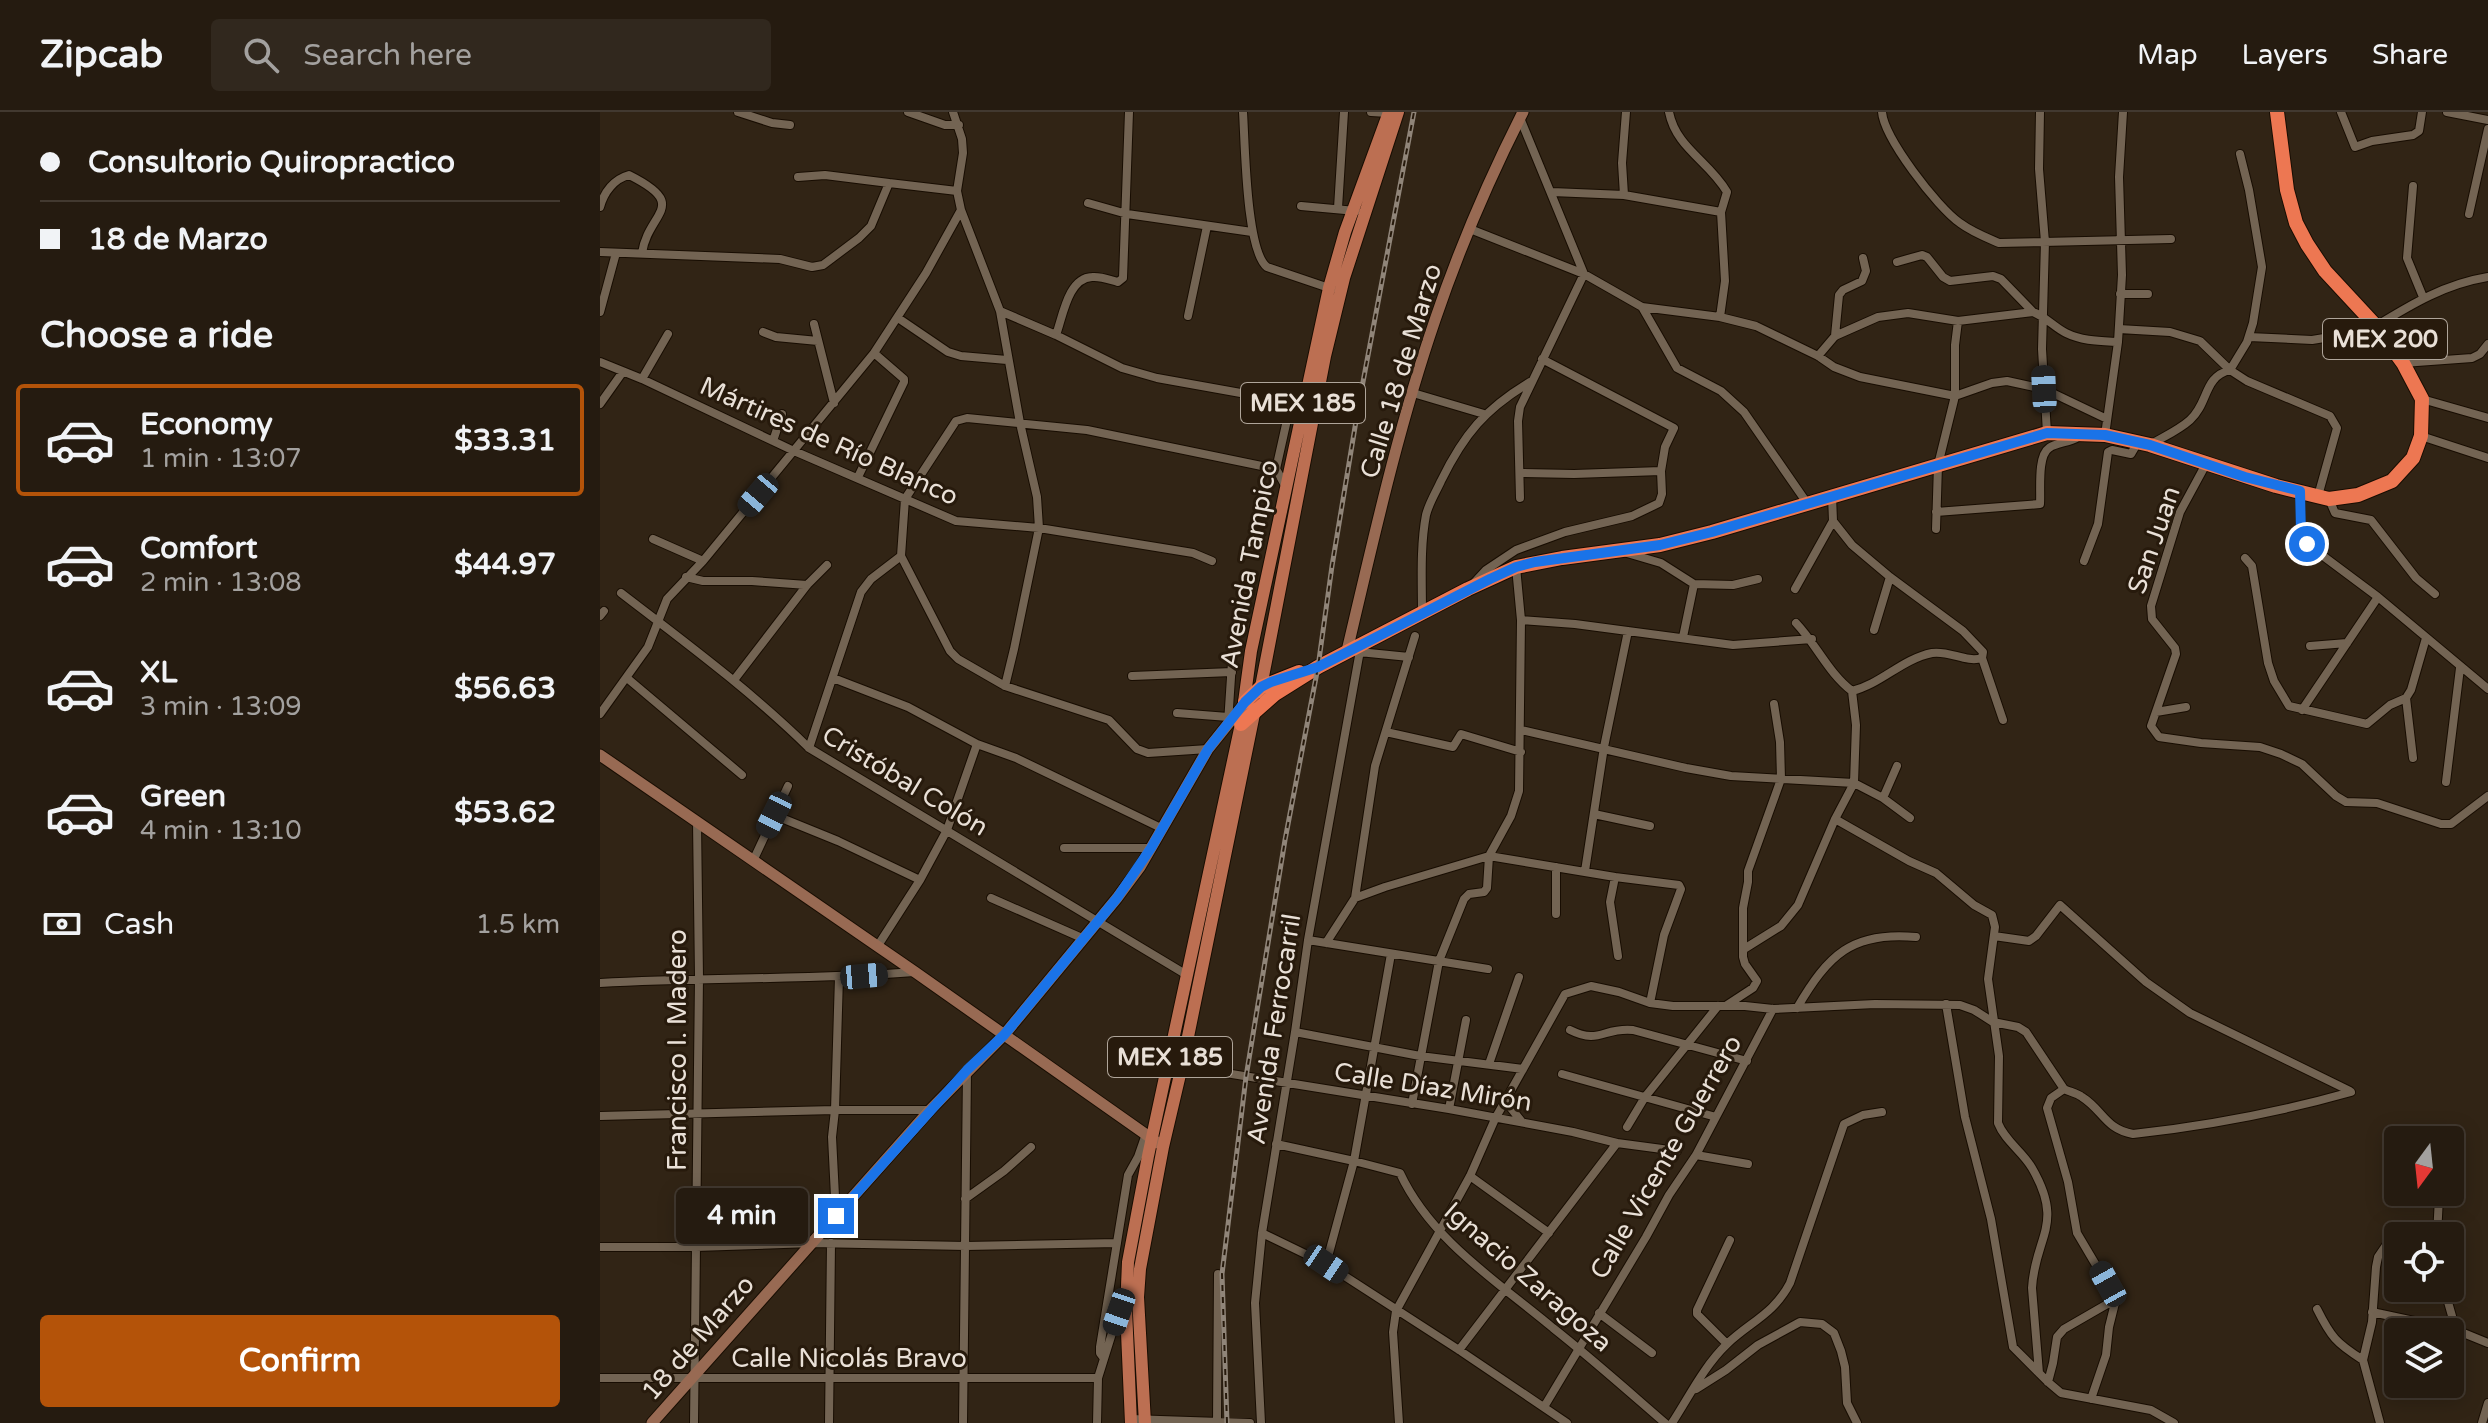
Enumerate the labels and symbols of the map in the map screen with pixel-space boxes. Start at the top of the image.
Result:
street label: Calle 18 de Marzo [1354,260,1448,482]
road number: MEX 200 [2323,319,2447,359]
car [2031,364,2057,414]
street label: Mártires de Río Blanco [695,370,963,512]
road number: MEX 185 [1241,383,1365,423]
street label: Avenida Tampico [1214,457,1284,671]
car [733,469,783,521]
street label: San Juan [2121,482,2187,598]
route start [2289,526,2325,562]
street label: Cristóbal Colón [816,719,994,843]
car [753,788,795,842]
street label: Avenida Ferrocarril [1240,912,1308,1146]
street label: Francisco I. Madero [662,929,693,1171]
car [839,962,889,990]
street label: Calle Vicente Guerrero [1583,1030,1749,1284]
road number: MEX 185 [1108,1037,1232,1077]
street label: Calle Díaz Mirón [1332,1056,1534,1118]
north arrow [2384,1126,2464,1206]
callout: 4 min [676,1188,808,1244]
street label: Ignacio Zaragoza [1438,1196,1618,1358]
route end [818,1198,854,1234]
car [1299,1241,1353,1287]
car [2086,1257,2130,1311]
street label: 18 de Marzo [635,1269,761,1407]
car [1100,1285,1138,1339]
street label: Calle Nicolás Bravo [731,1343,967,1374]

